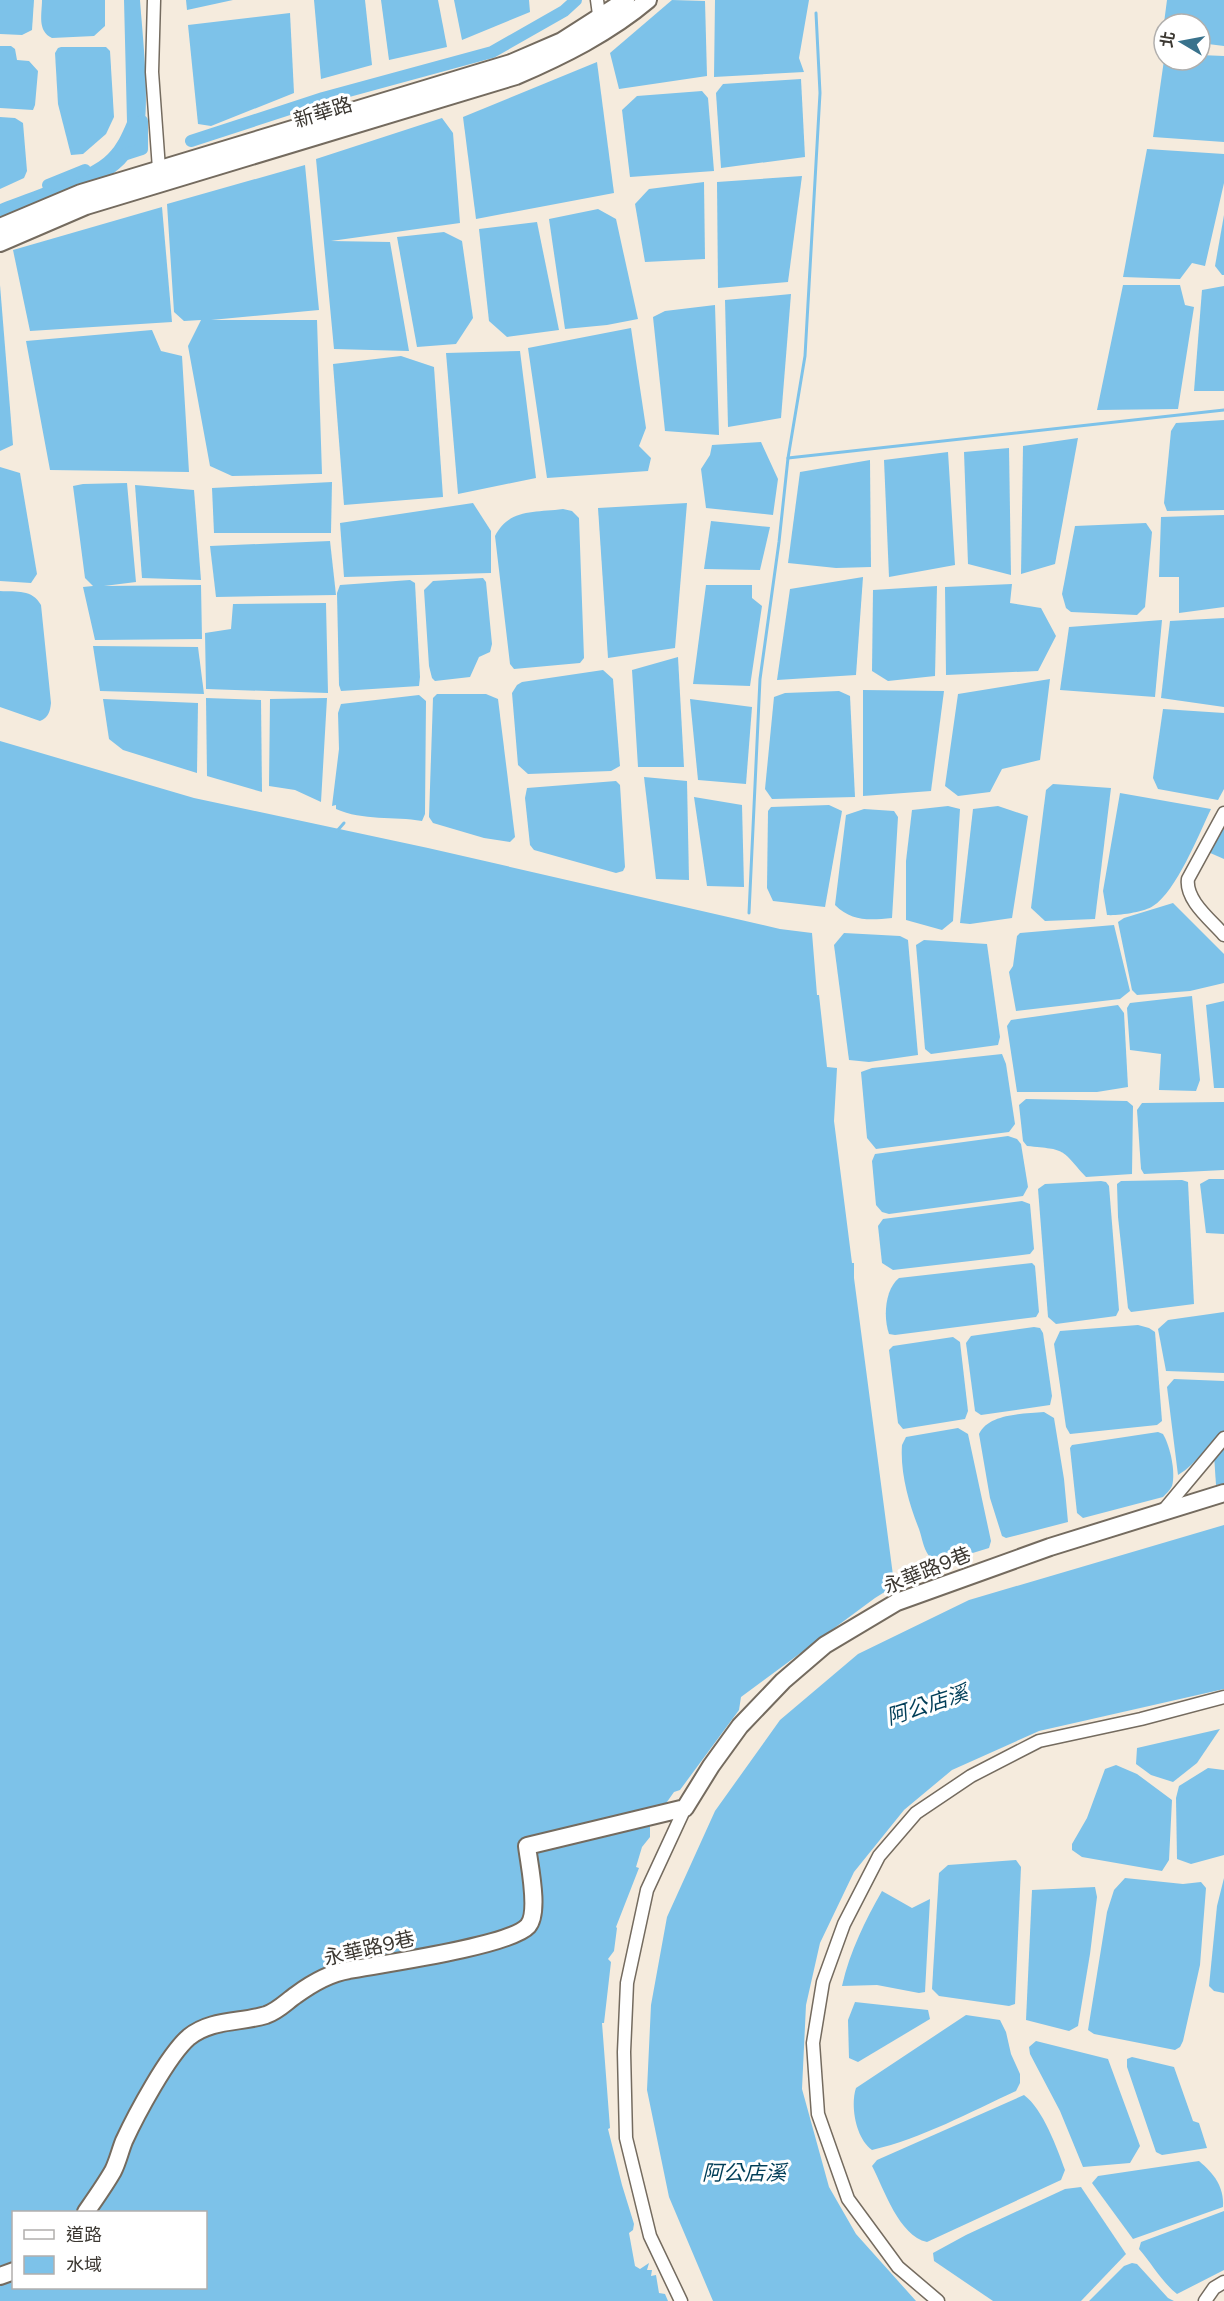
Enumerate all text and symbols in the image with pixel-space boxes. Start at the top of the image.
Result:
north arrow [1152,12,1212,72]
text: 北 [1156,30,1179,49]
street label: 新華路 [291,91,355,133]
street label: 永華路9巷 [879,1541,975,1599]
water label: 阿公店溪 [883,1678,974,1731]
street label: 永華路9巷 [321,1925,417,1971]
water label: 阿公店溪 [702,2159,789,2187]
legend [12,2211,207,2289]
text: 道路 [66,2223,102,2247]
text: 水域 [66,2253,102,2277]

